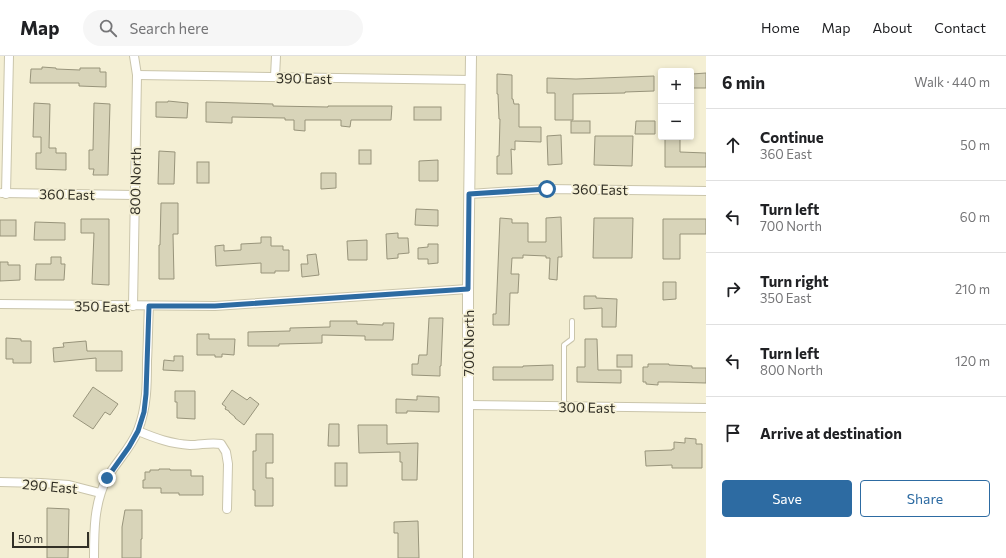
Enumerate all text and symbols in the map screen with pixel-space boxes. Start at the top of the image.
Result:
search box [83,10,363,46]
text: Map [20,16,59,39]
icon: search [97,17,119,39]
text: Search here [129,19,209,37]
text: Home [761,19,800,36]
text: Map [822,19,850,36]
text: About [872,19,912,36]
text: Contact [934,19,986,36]
map controls [658,68,694,140]
button: + [658,68,694,104]
street label: 390 East [276,69,332,87]
text: 6 min [722,72,765,93]
text: Walk · 440 m [914,74,990,90]
button: − [658,104,694,140]
text: Continue [760,128,824,146]
icon: ahead [722,134,744,156]
text: 50 m [960,137,990,153]
text: 360 East [760,146,812,162]
street label: 800 North [126,147,144,215]
route start [538,180,556,198]
street label: 360 East [572,180,628,198]
street label: 360 East [39,185,95,203]
text: Turn left [760,200,819,218]
icon: left [722,206,744,228]
text: 60 m [960,209,990,225]
text: 700 North [760,218,822,234]
text: Turn right [760,272,829,290]
icon: right [722,278,744,300]
text: 210 m [955,281,990,297]
text: 350 East [760,290,812,306]
street label: 350 East [74,297,130,315]
street label: 700 North [460,310,477,376]
text: Turn left [760,344,819,362]
icon: left [722,350,744,372]
text: 120 m [955,353,990,369]
text: 800 North [760,362,823,378]
street label: 300 East [559,398,616,416]
icon: arrive [722,422,744,444]
text: Arrive at destination [760,424,902,442]
route end [98,469,116,487]
street label: 290 East [21,475,79,497]
button: Save [722,480,852,517]
button: Share [860,480,990,517]
scale bar [12,530,89,549]
text: 50 m [18,532,43,545]

